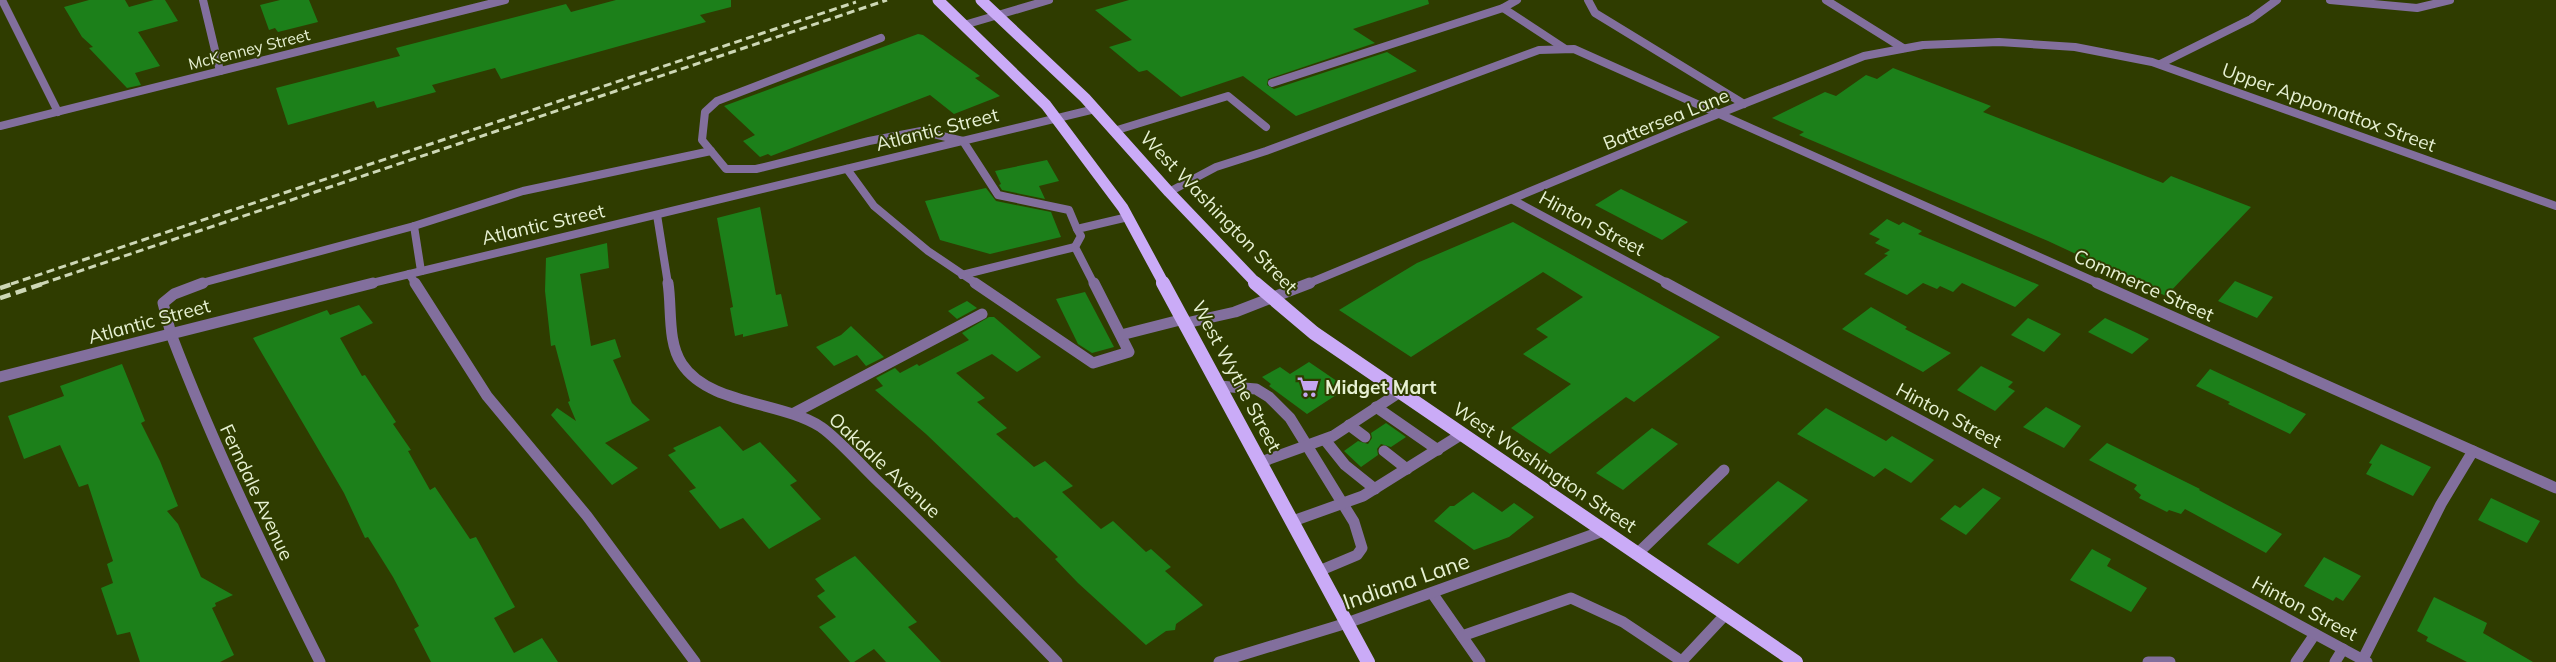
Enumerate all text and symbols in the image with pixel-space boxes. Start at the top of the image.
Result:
street label: McKenney Street [186,24,312,74]
street label: Upper Appomattox Street [2219,57,2440,157]
street label: Battersea Lane [1599,83,1733,155]
street label: Atlantic Street [873,102,1001,156]
street label: West Washington Street [1135,126,1303,298]
street label: Hinton Street [1535,185,1649,261]
street label: Atlantic Street [479,198,607,250]
street label: Commerce Street [2070,243,2218,327]
street label: Atlantic Street [85,293,213,349]
street label: West Wythe Street [1187,296,1287,456]
supermarket icon: Midget Mart [1295,374,1321,400]
place label: Midget Mart [1325,375,1436,399]
street label: Hinton Street [1892,377,2006,453]
street label: West Washington Street [1449,397,1642,538]
street label: Oakdale Avenue [824,407,946,523]
street label: Ferndale Avenue [215,420,299,564]
street label: Indiana Lane [1339,546,1473,616]
street label: Hinton Street [2248,570,2362,646]

